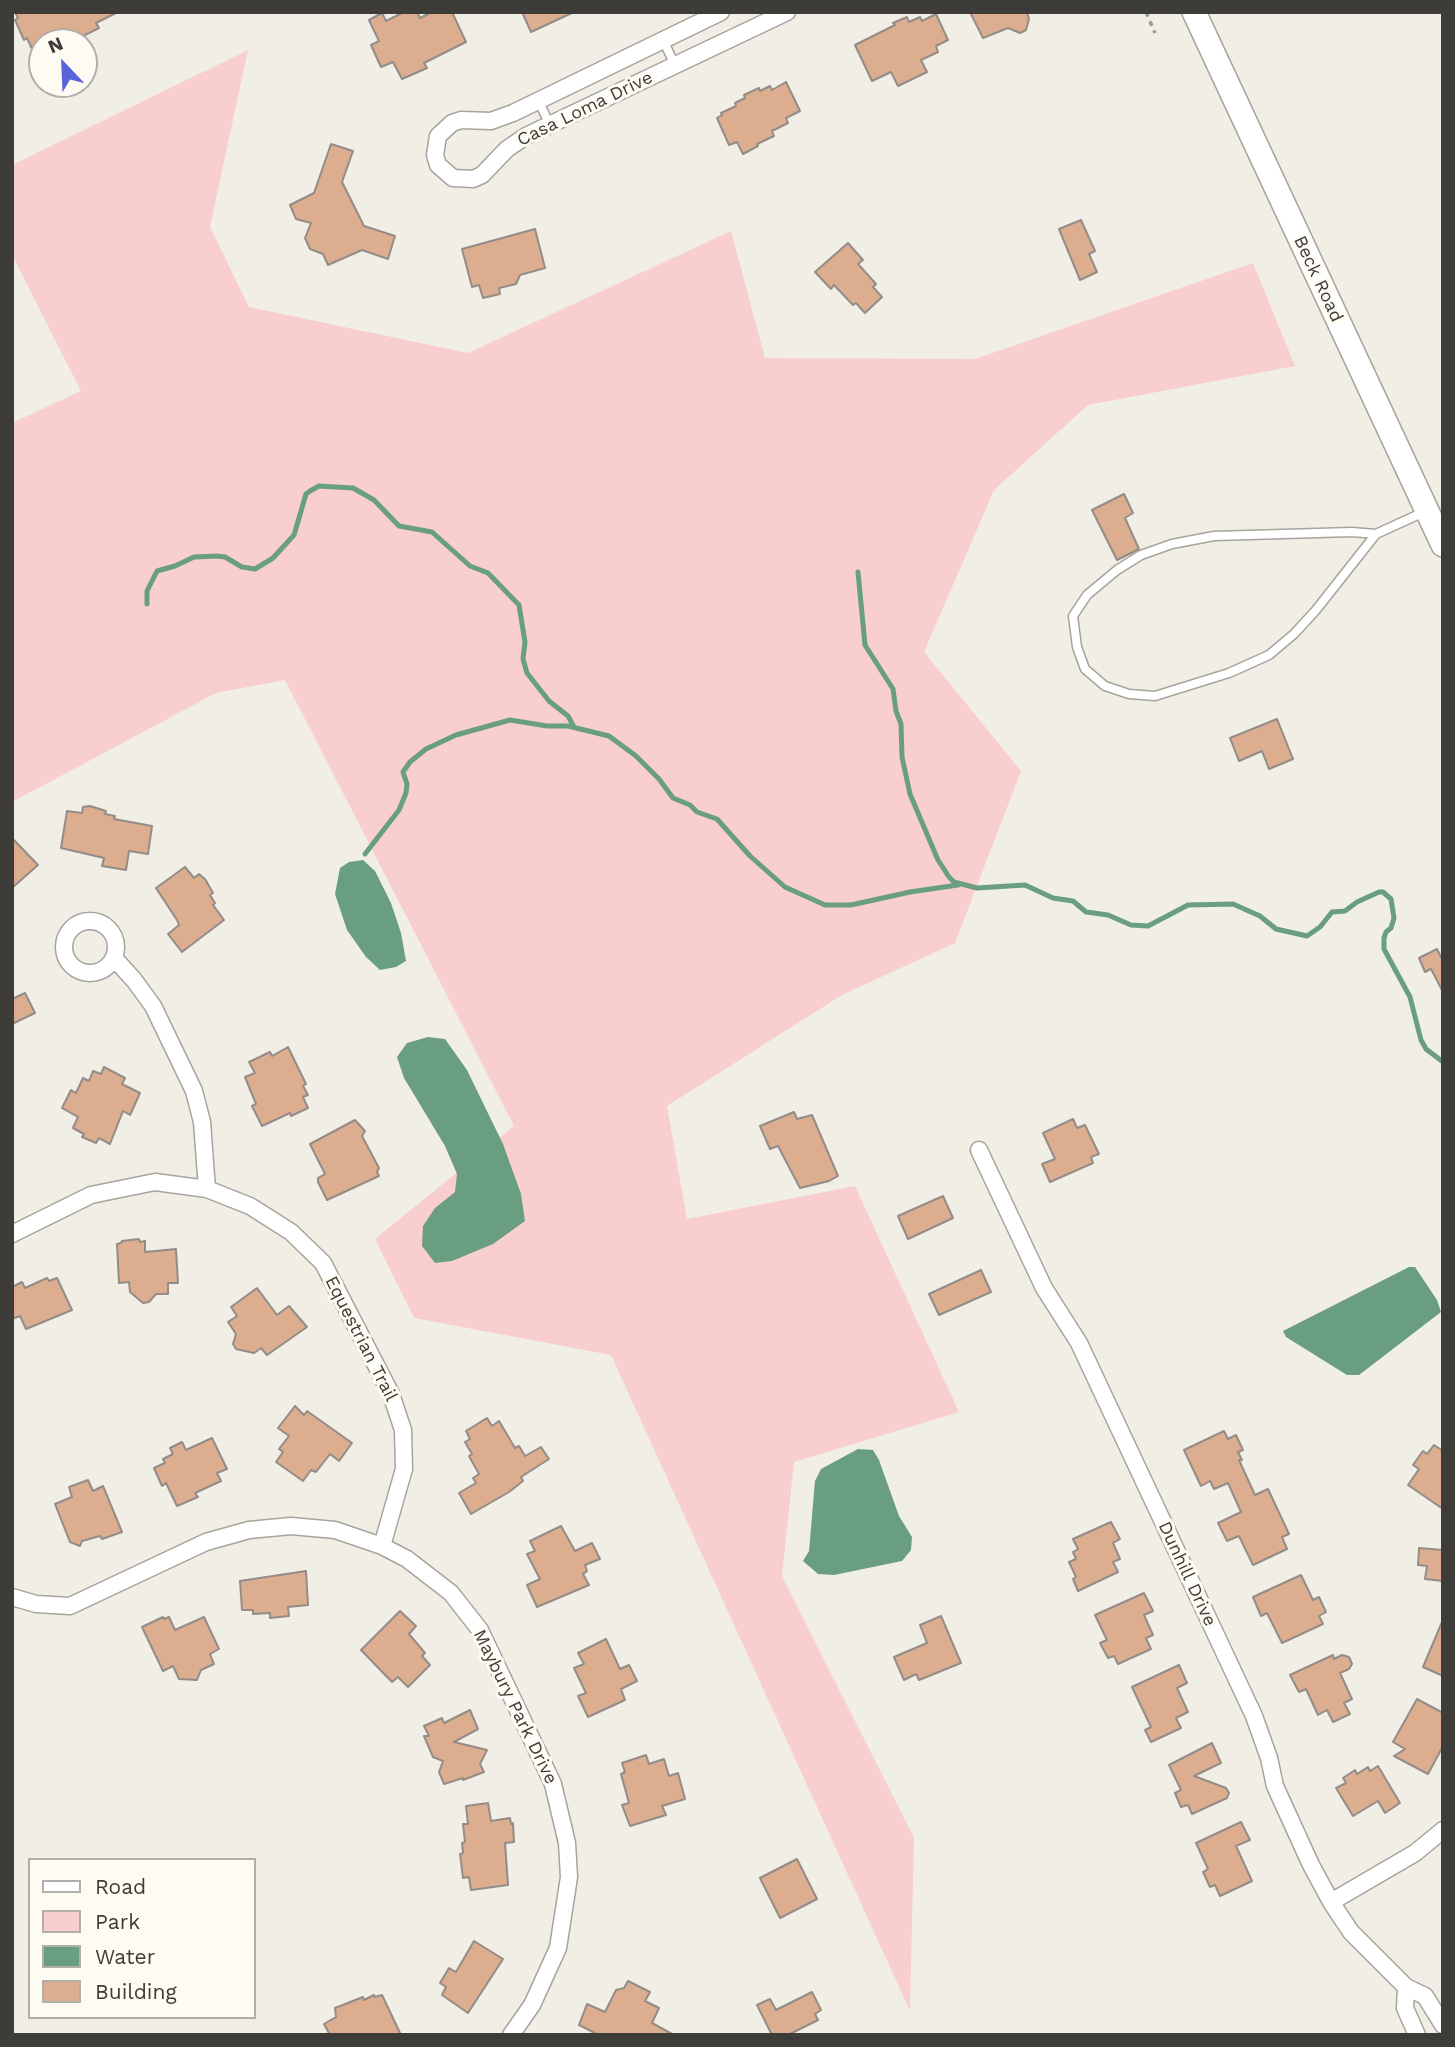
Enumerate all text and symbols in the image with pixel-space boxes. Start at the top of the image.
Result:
north arrow [28,28,98,98]
text: N [44,32,66,58]
street label: Casa Loma Drive [514,67,656,151]
street label: Beck Road [1289,233,1347,325]
street label: Equestrian Trail [320,1273,402,1405]
street label: Dunhill Drive [1153,1518,1221,1630]
street label: Maybury Park Drive [468,1626,562,1788]
legend [28,1858,256,2019]
text: Road [95,1874,146,1899]
text: Park [95,1909,140,1934]
text: Water [95,1944,155,1969]
text: Building [95,1979,177,2004]

